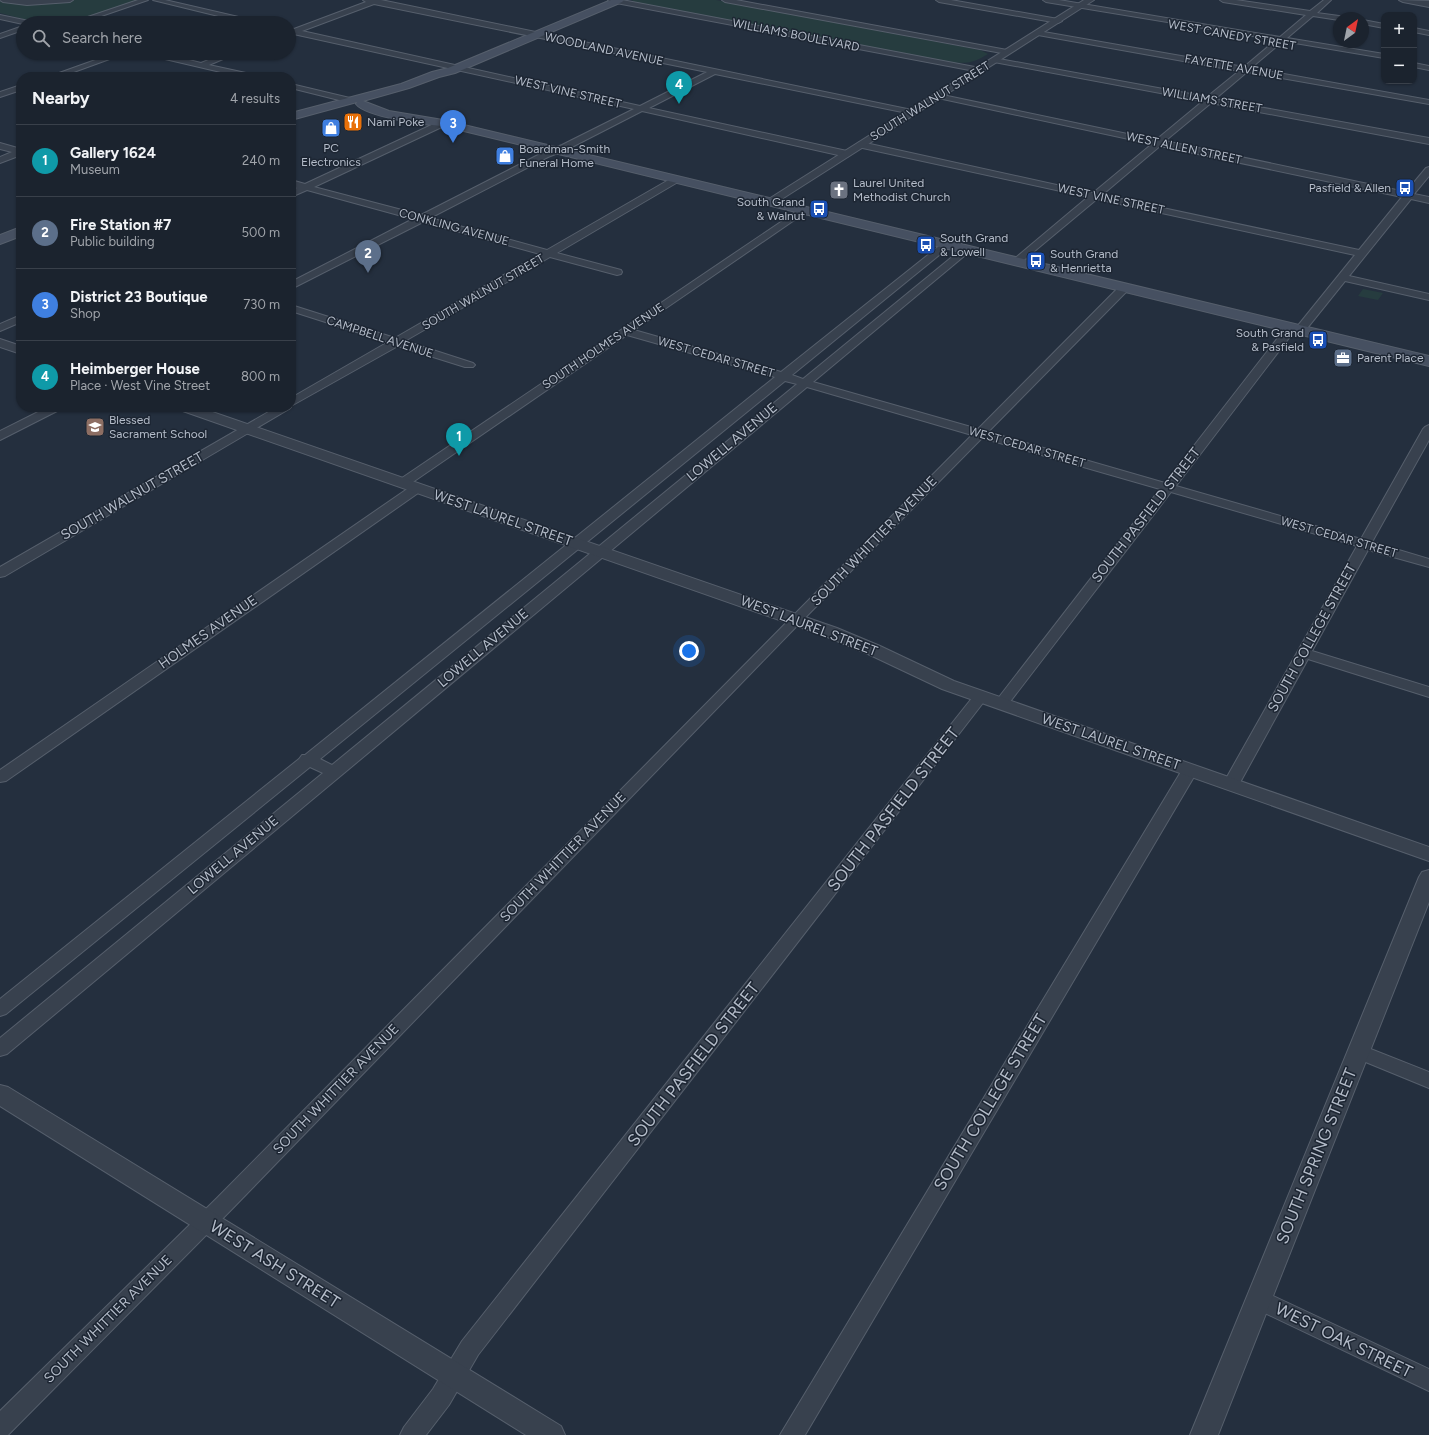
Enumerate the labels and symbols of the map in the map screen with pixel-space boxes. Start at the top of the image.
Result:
north arrow [1333,12,1369,48]
street label: WILLIAMS BOULEVARD [731,16,861,54]
street label: WEST CANEDY STREET [1167,17,1297,53]
street label: WOODLAND AVENUE [543,30,665,68]
street label: FAYETTE AVENUE [1183,51,1285,83]
street label: SOUTH WALNUT STREET [867,58,993,144]
pin: 4 [666,71,692,104]
street label: WEST VINE STREET [513,73,623,111]
street label: WILLIAMS STREET [1161,84,1264,116]
pin: 3 [440,110,466,143]
restaurant icon: Nami Poke [342,111,364,133]
place label: Nami Poke [367,115,425,129]
shop icon: PC Electronics [320,117,342,139]
street label: WEST ALLEN STREET [1125,129,1243,167]
place label: PC Electronics [301,141,361,169]
place label: Boardman-Smith Funeral Home [519,142,610,170]
shop icon: Boardman-Smith Funeral Home [494,145,516,167]
place label: Laurel United Methodist Church [853,176,950,204]
bus stop icon: Pasfield & Allen [1394,177,1416,199]
church icon: Laurel United Methodist Church [828,179,850,201]
street label: WEST VINE STREET [1056,181,1166,217]
place label: Pasfield & Allen [1309,181,1391,195]
place label: South Grand & Walnut [737,195,805,223]
bus stop icon: South Grand & Walnut [808,198,830,220]
street label: CONKLING AVENUE [397,206,511,248]
place label: South Grand & Lowell [940,231,1008,259]
bus stop icon: South Grand & Lowell [915,234,937,256]
pin: 2 [355,240,381,273]
place label: South Grand & Henrietta [1050,247,1118,275]
bus stop icon: South Grand & Henrietta [1025,250,1047,272]
street label: SOUTH WALNUT STREET [419,251,547,333]
street label: SOUTH HOLMES AVENUE [540,300,666,392]
street label: CAMPBELL AVENUE [325,313,435,361]
place label: South Grand & Pasfield [1236,326,1304,354]
bus stop icon: South Grand & Pasfield [1307,329,1329,351]
street label: WEST CEDAR STREET [656,334,776,380]
office icon: Parent Place [1332,347,1354,369]
place label: Parent Place [1357,351,1424,365]
street label: LOWELL AVENUE [683,399,781,485]
place label: Blessed Sacrament School [109,413,207,441]
school or university icon: Blessed Sacrament School [84,416,106,438]
pin: 1 [446,423,472,456]
street label: WEST CEDAR STREET [967,424,1087,470]
street label: SOUTH PASFIELD STREET [1088,444,1204,586]
street label: SOUTH WALNUT STREET [58,448,207,544]
street label: SOUTH WHITTIER AVENUE [807,472,941,610]
street label: WEST LAUREL STREET [432,486,575,550]
street label: WEST CEDAR STREET [1279,514,1399,560]
street label: SOUTH COLLEGE STREET [1264,561,1360,715]
street label: HOLMES AVENUE [155,592,261,672]
street label: WEST LAUREL STREET [738,592,880,660]
street label: LOWELL AVENUE [434,605,532,691]
your location [679,641,699,661]
street label: WEST LAUREL STREET [1040,710,1183,774]
street label: SOUTH PASFIELD STREET [823,723,964,895]
street label: SOUTH WHITTIER AVENUE [496,788,630,926]
street label: LOWELL AVENUE [184,812,282,898]
street label: SOUTH PASFIELD STREET [623,978,764,1150]
street label: SOUTH COLLEGE STREET [929,1010,1051,1194]
street label: SOUTH WHITTIER AVENUE [269,1020,403,1158]
street label: SOUTH SPRING STREET [1272,1065,1361,1247]
street label: WEST ASH STREET [206,1216,344,1312]
street label: SOUTH WHITTIER AVENUE [40,1251,176,1387]
street label: WEST OAK STREET [1272,1298,1416,1382]

